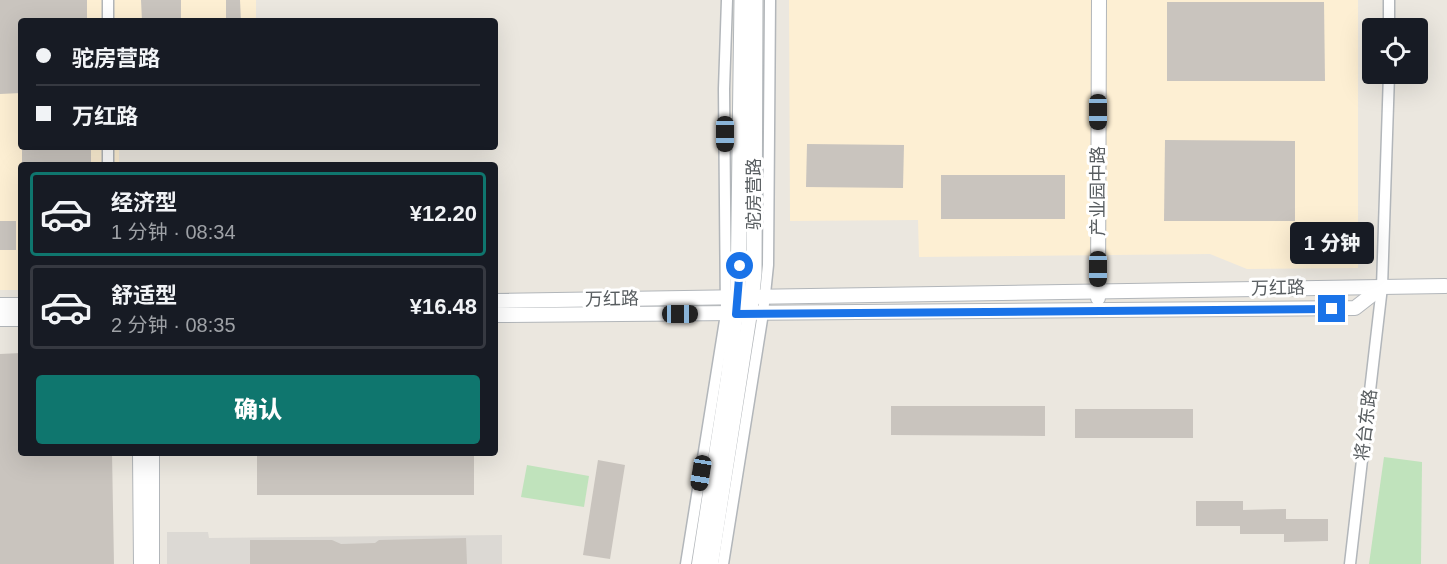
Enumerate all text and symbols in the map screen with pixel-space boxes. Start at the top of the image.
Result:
map controls [1362,18,1428,84]
button: locate [1362,18,1428,84]
text: 驼房营路 [72,46,160,71]
car [1089,94,1107,130]
text: 万红路 [72,104,138,129]
car [716,116,734,152]
street label: 产业园中路 [1088,146,1108,236]
street label: 驼房营路 [744,158,764,230]
icon: car [39,187,93,241]
text: 经济型 [111,190,177,215]
text: ¥12.20 [410,201,477,226]
text: 1 分钟 · 08:34 [111,221,236,243]
callout: 1 分钟 [1290,222,1374,264]
text: 1 分钟 [1304,232,1360,254]
car [1089,251,1107,287]
route start [726,252,753,279]
street label: 万红路 [1251,278,1305,298]
icon: car [39,280,93,334]
text: 舒适型 [111,283,177,308]
street label: 万红路 [585,289,639,309]
text: ¥16.48 [410,294,477,319]
route end [1318,295,1345,322]
car [662,305,698,323]
text: 2 分钟 · 08:35 [111,314,236,336]
button: 确认 [36,375,480,444]
street label: 将台东路 [1352,388,1380,462]
car [689,454,713,492]

